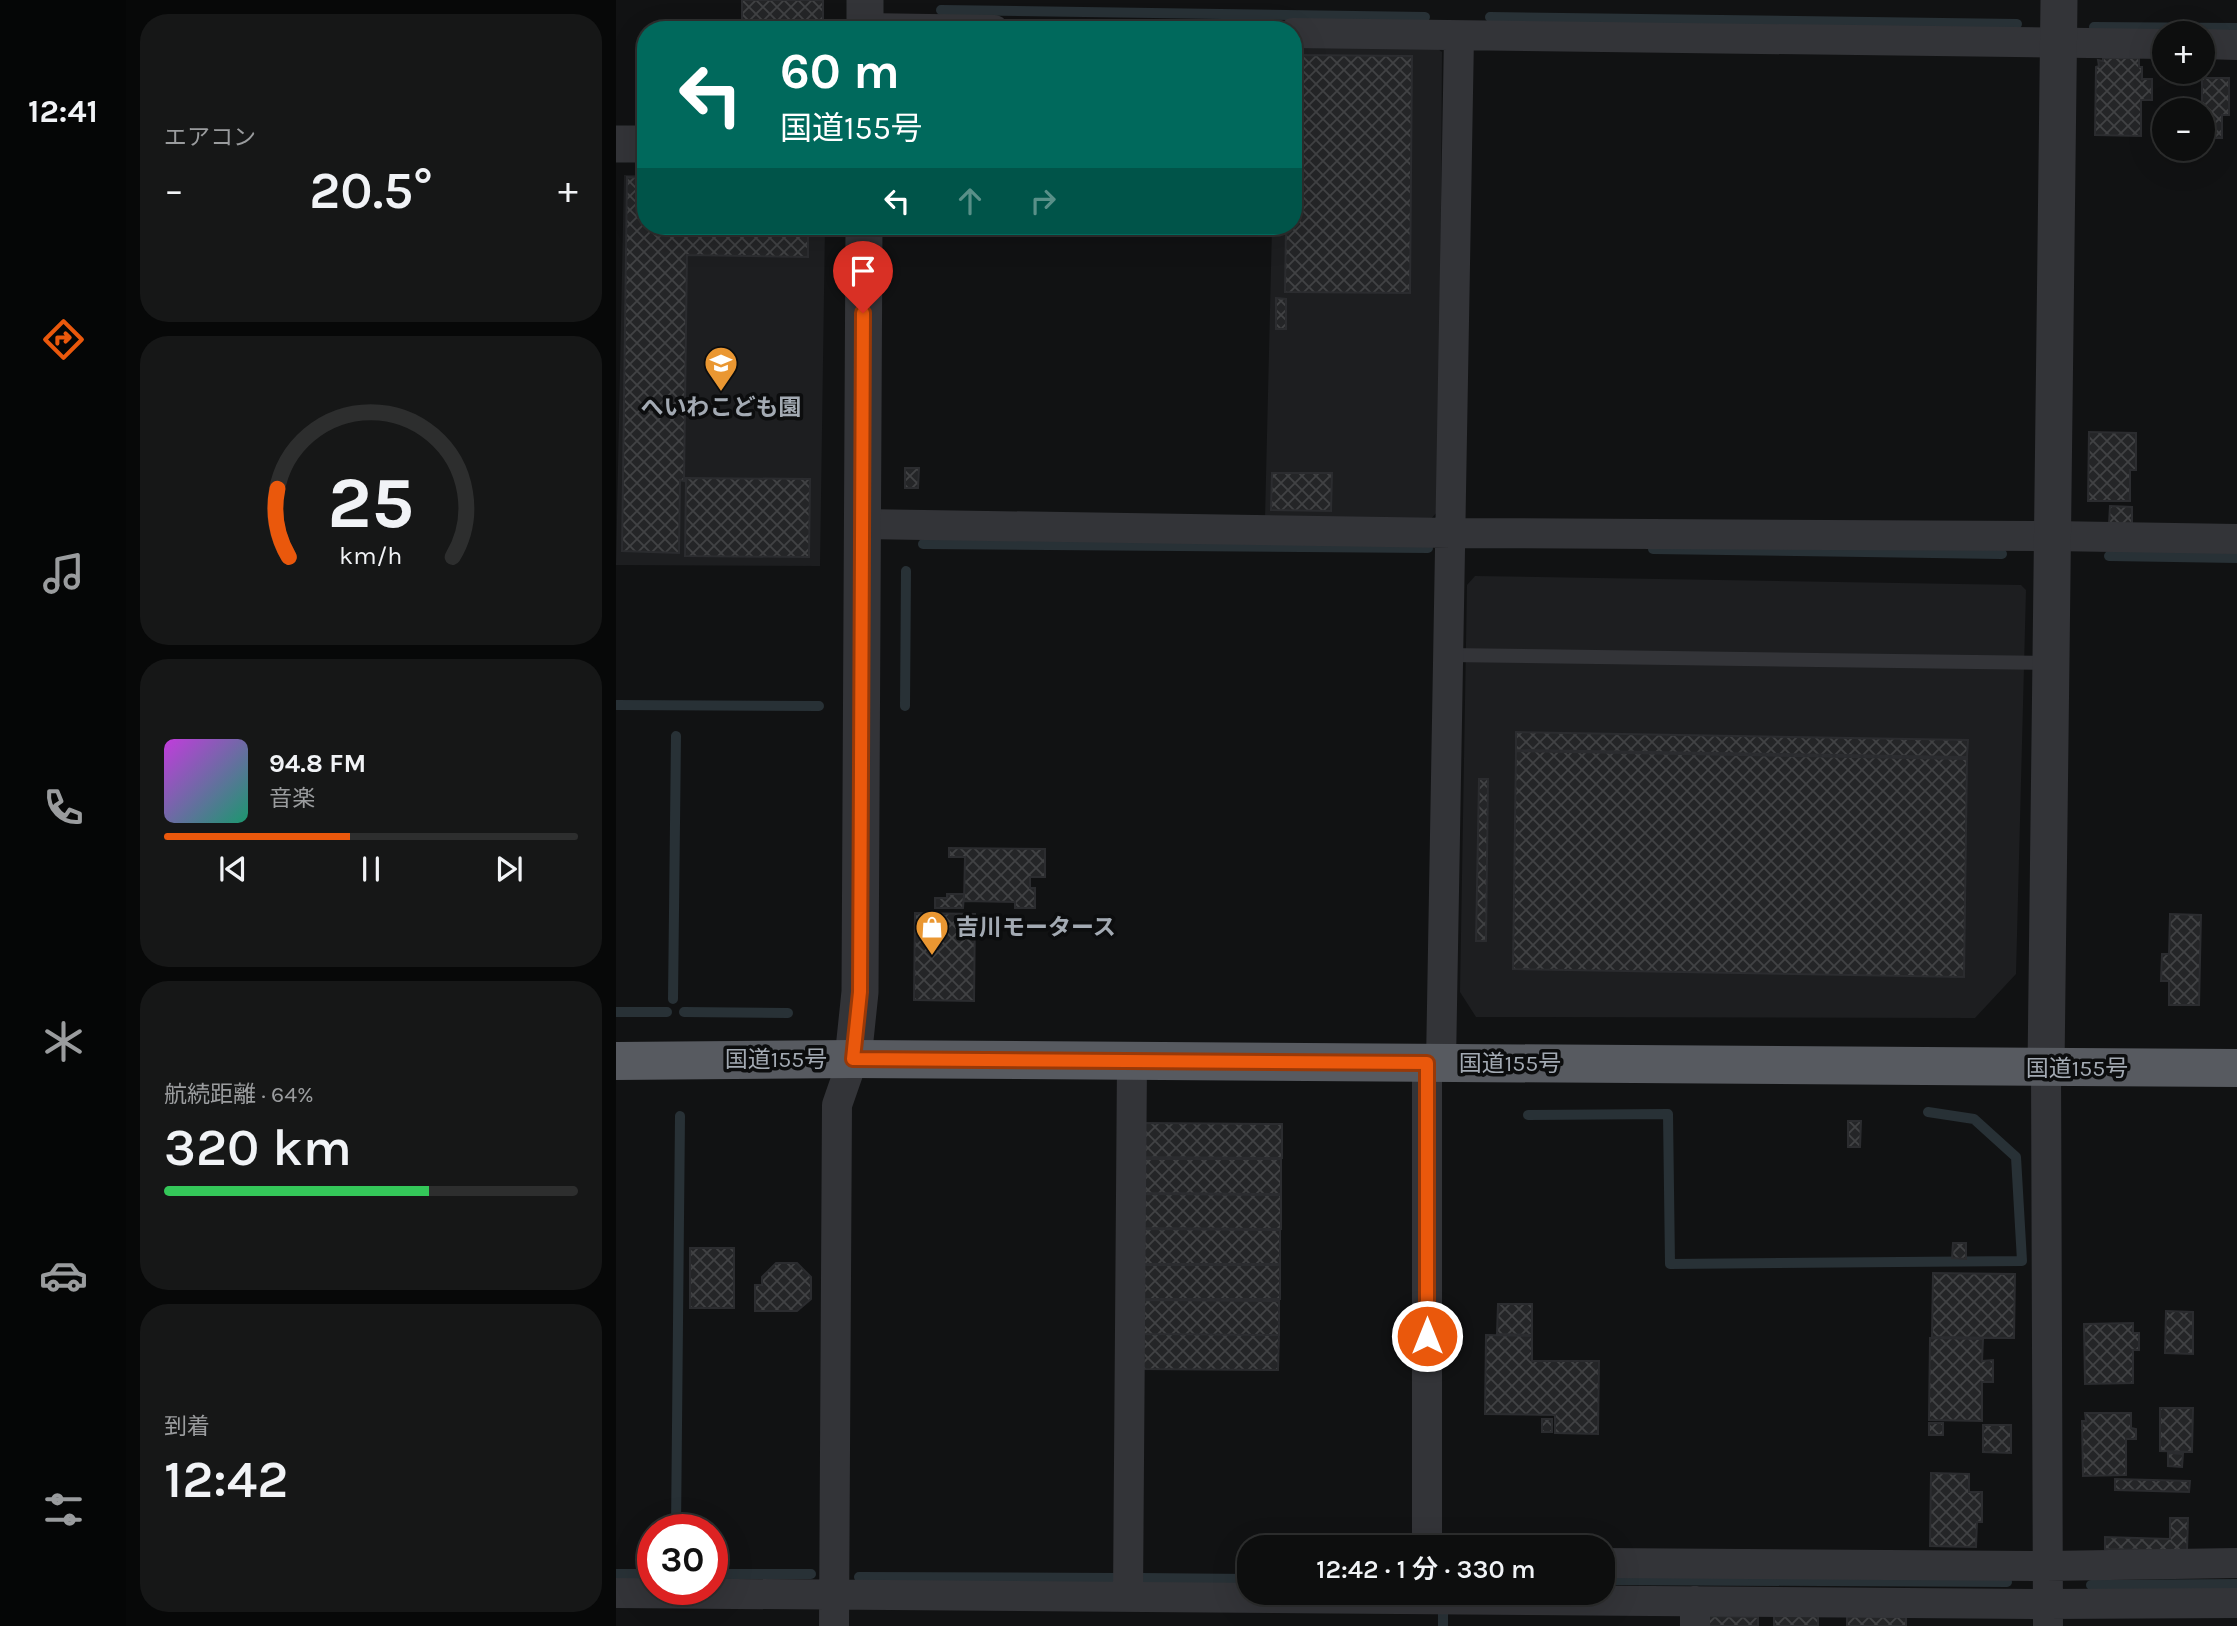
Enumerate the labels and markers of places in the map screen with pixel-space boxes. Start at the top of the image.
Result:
pin [833,241,893,313]
school or university icon: へいわこども園 [702,344,740,393]
place label: へいわこども園 [641,394,802,421]
shop icon: 吉川モータース [913,908,951,957]
place label: 吉川モータース [956,914,1116,941]

